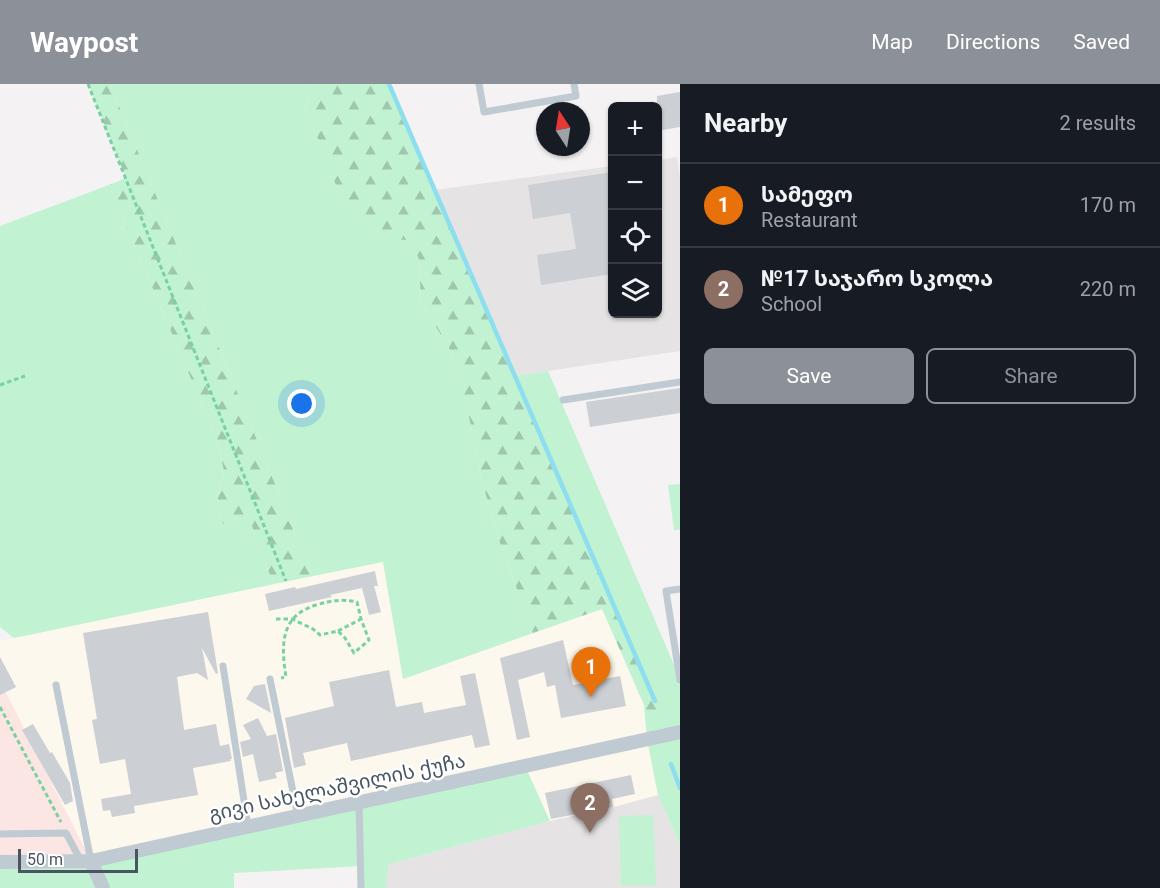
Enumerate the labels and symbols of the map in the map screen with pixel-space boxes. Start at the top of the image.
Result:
north arrow [536,102,590,156]
your location [287,389,316,418]
pin: 1 [572,648,610,697]
street label: გივი სახელაშვილის ქუჩა [206,748,468,827]
pin: 2 [570,784,610,833]
scale bar [18,846,138,874]

